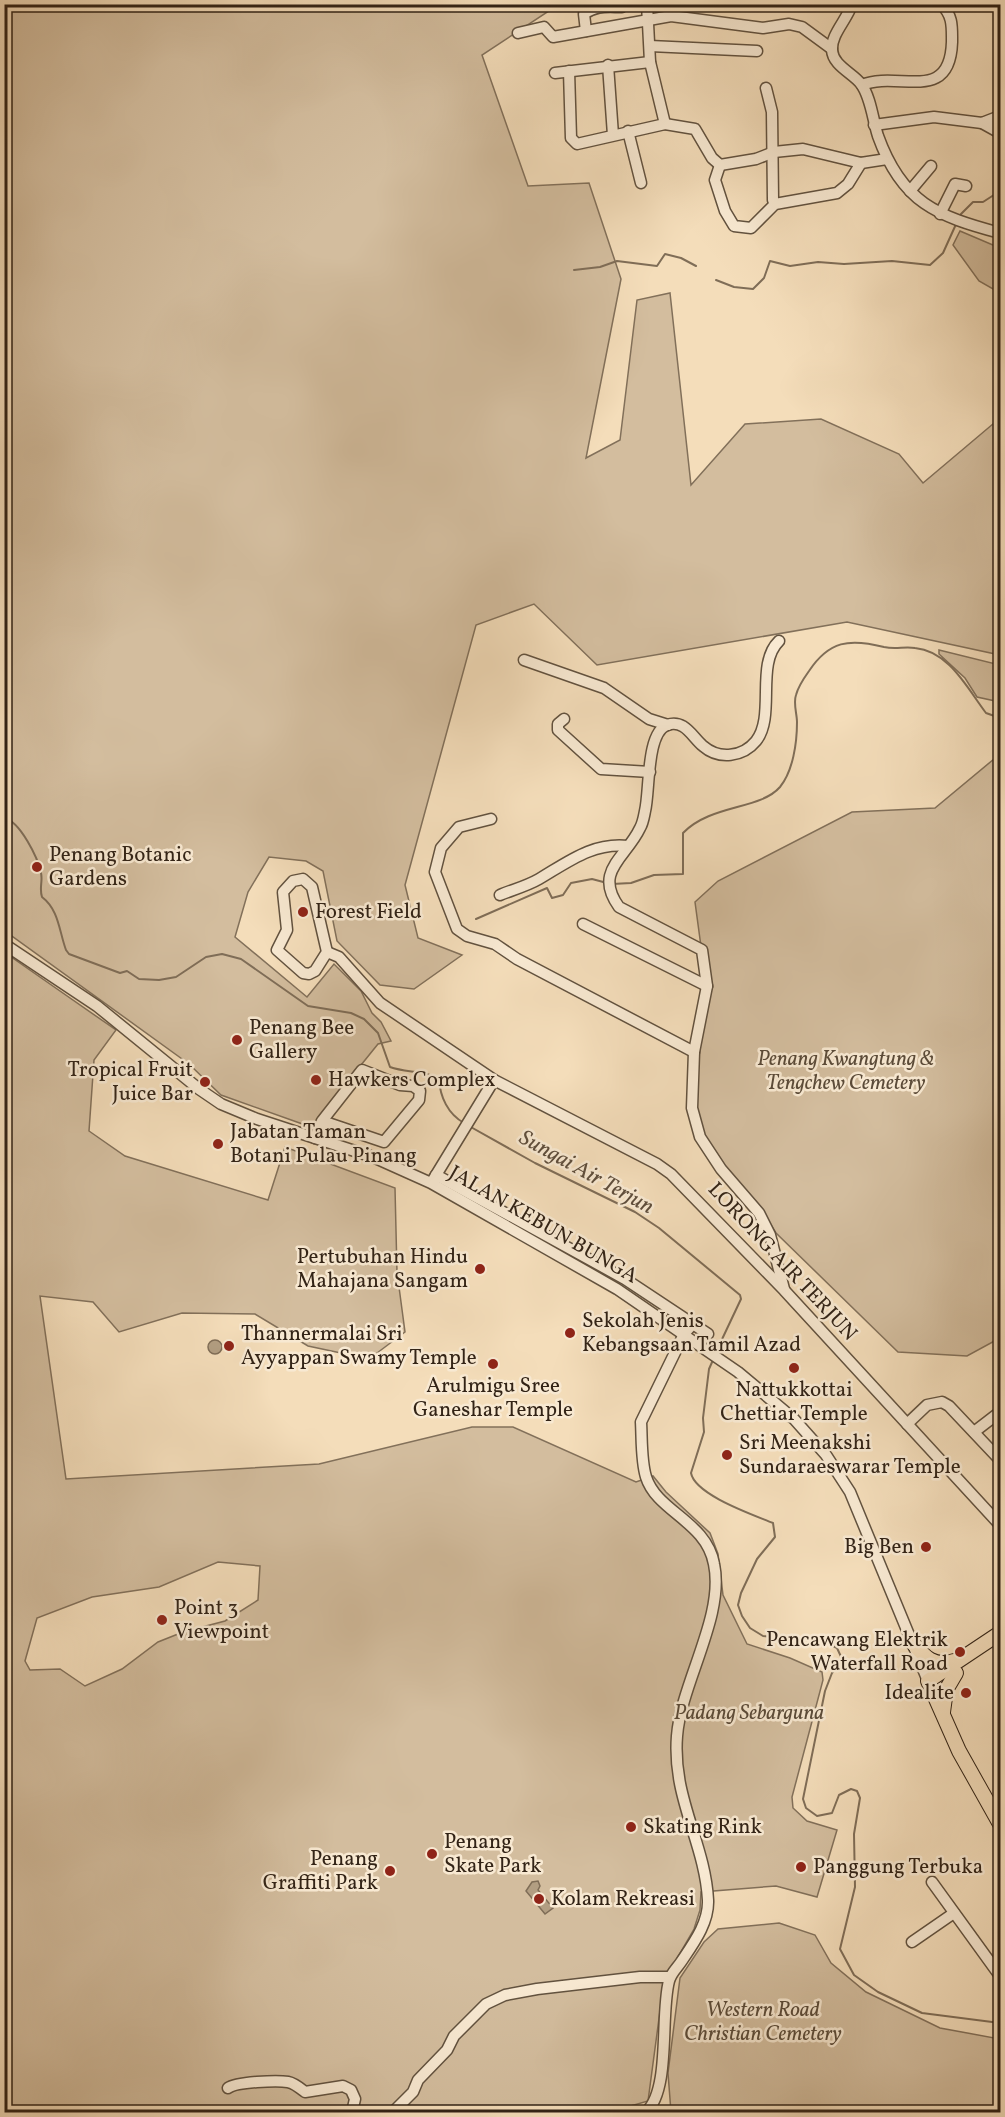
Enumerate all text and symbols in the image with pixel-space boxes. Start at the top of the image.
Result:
place label: Penang Botanic Gardens [49,841,192,894]
marker: Penang Botanic Gardens [30,860,44,874]
place label: Forest Field [315,898,422,927]
marker: Forest Field [296,905,310,919]
place label: Penang Bee Gallery [249,1014,354,1067]
marker: Penang Bee Gallery [230,1033,244,1047]
park label: Penang Kwangtung & Tengchew Cemetery [757,1045,935,1098]
place label: Tropical Fruit Juice Bar [67,1056,193,1109]
place label: Hawkers Complex [328,1066,495,1095]
marker: Hawkers Complex [309,1073,323,1087]
marker: Tropical Fruit Juice Bar [198,1075,212,1089]
place label: Jabatan Taman Botani Pulau Pinang [230,1118,417,1171]
water label: Sungai Air Terjun [513,1123,659,1223]
marker: Jabatan Taman Botani Pulau Pinang [211,1137,225,1151]
street label: JALAN KEBUN BUNGA [443,1159,643,1291]
street label: LORONG AIR TERJUN [701,1176,863,1348]
place label: Pertubuhan Hindu Mahajana Sangam [297,1243,468,1296]
marker: Pertubuhan Hindu Mahajana Sangam [473,1262,487,1276]
place label: Sekolah Jenis Kebangsaan Tamil Azad [582,1307,801,1360]
place label: Thannermalai Sri Ayyappan Swamy Temple [241,1320,477,1373]
marker: Sekolah Jenis Kebangsaan Tamil Azad [563,1326,577,1340]
marker: Thannermalai Sri Ayyappan Swamy Temple [222,1339,236,1353]
marker: Arulmigu Sree Ganeshar Temple [486,1357,500,1371]
marker: Nattukkottai Chettiar Temple [787,1361,801,1375]
place label: Arulmigu Sree Ganeshar Temple [413,1372,573,1425]
place label: Nattukkottai Chettiar Temple [720,1376,868,1429]
place label: Sri Meenakshi Sundaraeswarar Temple [739,1429,961,1482]
marker: Sri Meenakshi Sundaraeswarar Temple [720,1448,734,1462]
place label: Big Ben [844,1533,914,1562]
marker: Big Ben [919,1540,933,1554]
place label: Point 3 Viewpoint [174,1594,269,1647]
marker: Point 3 Viewpoint [155,1613,169,1627]
place label: Pencawang Elektrik Waterfall Road [766,1626,949,1679]
marker: Pencawang Elektrik Waterfall Road [953,1645,967,1659]
place label: Idealite [885,1679,954,1708]
marker: Idealite [959,1686,973,1700]
park label: Padang Sebarguna [674,1699,824,1728]
place label: Skating Rink [643,1813,763,1842]
marker: Skating Rink [624,1820,638,1834]
place label: Penang Skate Park [444,1828,542,1881]
place label: Penang Graffiti Park [263,1845,379,1898]
marker: Penang Skate Park [425,1847,439,1861]
place label: Panggung Terbuka [813,1853,983,1882]
marker: Panggung Terbuka [794,1860,808,1874]
marker: Penang Graffiti Park [383,1864,397,1878]
place label: Kolam Rekreasi [551,1885,695,1914]
marker: Kolam Rekreasi [532,1892,546,1906]
park label: Western Road Christian Cemetery [684,1996,842,2049]

